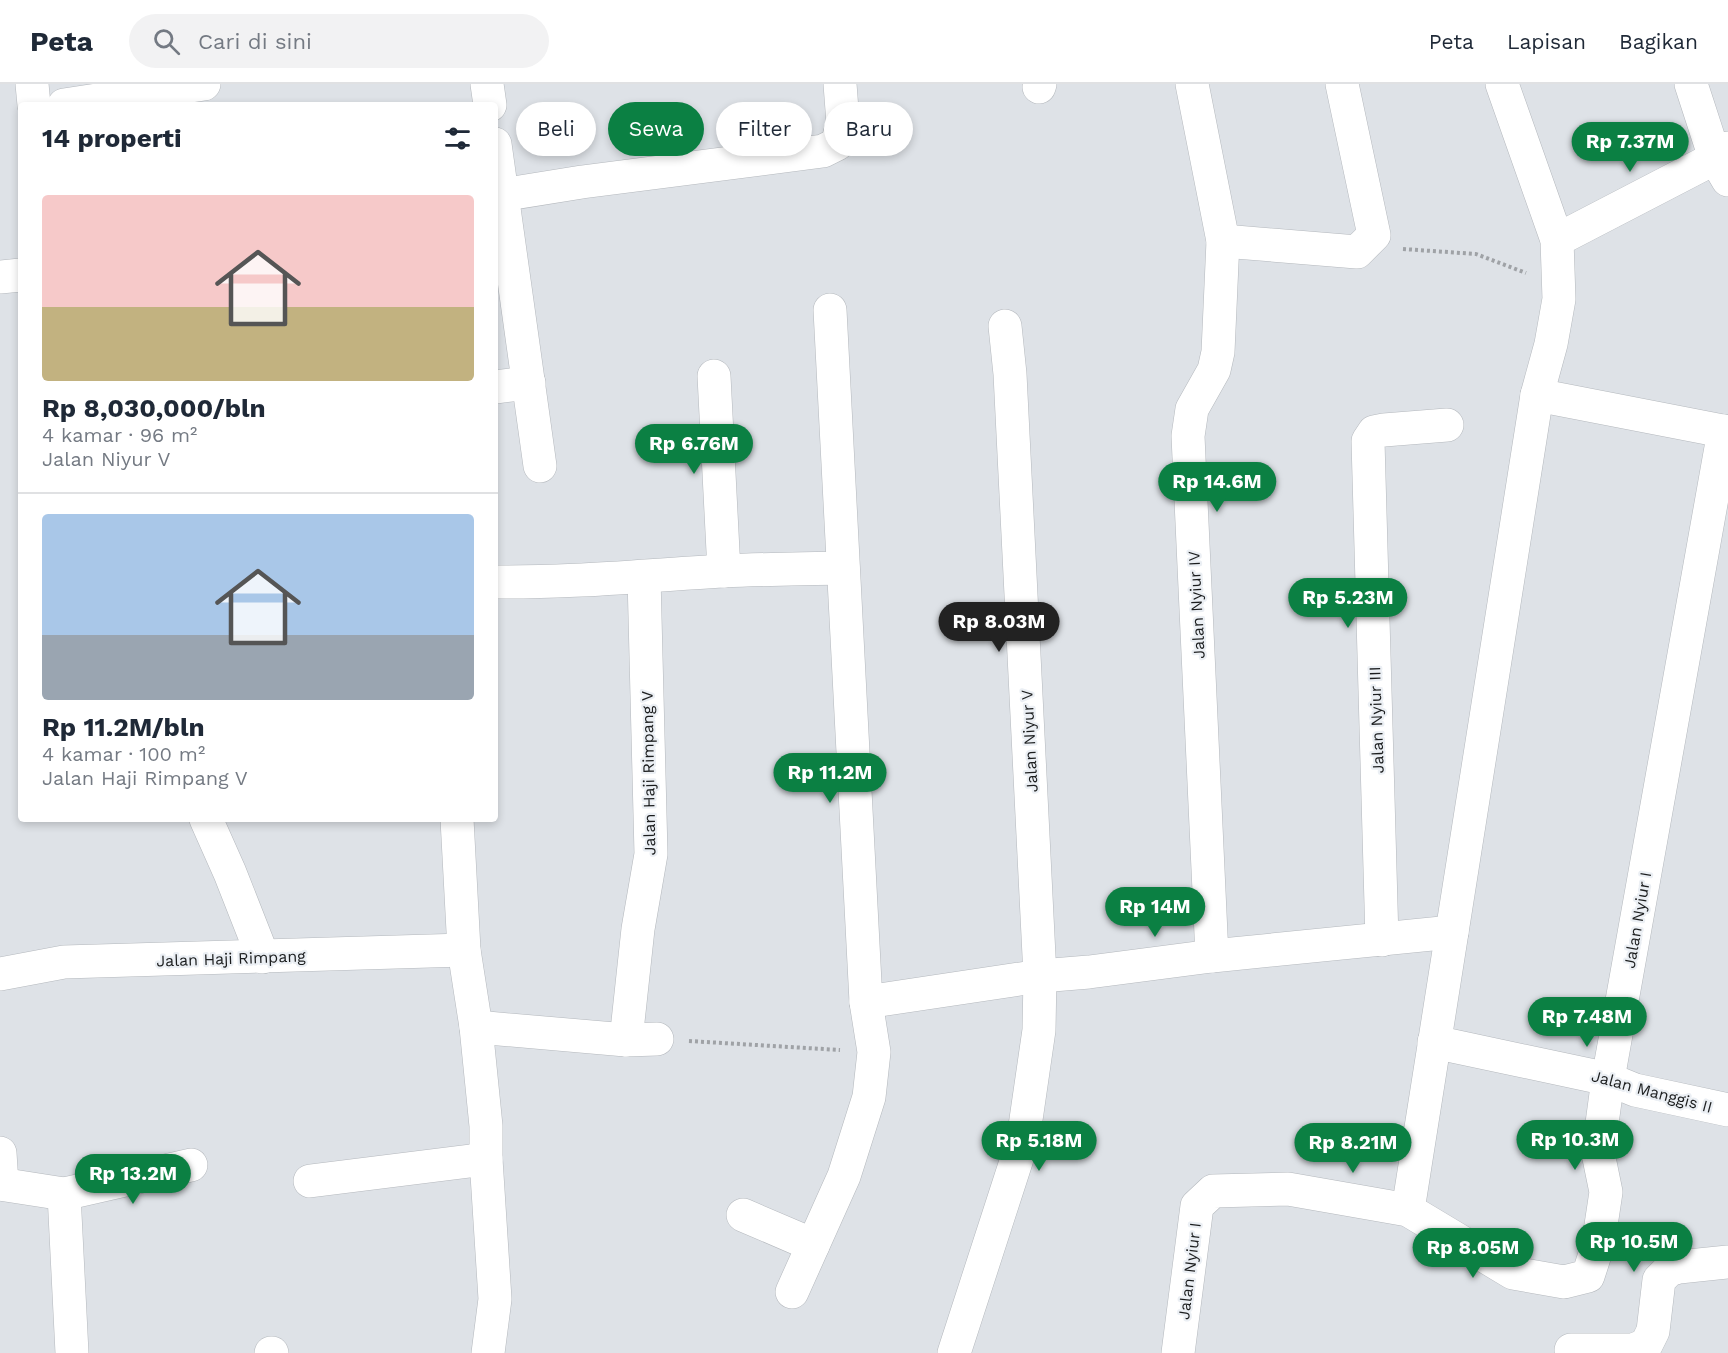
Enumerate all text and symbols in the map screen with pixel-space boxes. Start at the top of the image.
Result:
search box [129,14,549,68]
text: Peta [30,25,93,58]
icon: search [150,25,183,58]
text: Cari di sini [198,29,312,54]
text: Peta [1429,29,1474,54]
text: Lapisan [1507,29,1586,54]
text: Bagikan [1619,29,1698,54]
chip: Beli [516,102,596,156]
chip: Sewa [608,102,704,156]
chip: Filter [716,102,812,156]
chip: Baru [824,102,913,156]
icon: filters [441,122,474,155]
pin: Rp 7.37M [1568,122,1692,173]
text: 14 properti [42,123,181,153]
text: Rp 7.37M [1586,129,1674,153]
icon: home [204,234,312,342]
text: Rp 8,030,000/bln [42,393,266,423]
text: 4 kamar · 96 m² [42,423,197,447]
pin: Rp 6.76M [632,424,756,475]
text: Rp 6.76M [649,431,739,455]
text: Jalan Niyur V [42,447,170,471]
pin: Rp 14.6M [1155,462,1279,513]
text: Rp 14.6M [1172,469,1262,493]
street label: Jalan Nyiur IV [1184,551,1209,659]
icon: home [204,553,312,661]
pin: Rp 5.23M [1286,578,1410,629]
text: Rp 5.23M [1302,585,1394,609]
pin: Rp 8.03M [937,602,1061,653]
text: Rp 8.03M [953,609,1045,633]
street label: Jalan Nyiur III [1365,666,1388,774]
street label: Jalan Niyur V [1017,689,1042,793]
street label: Jalan Haji Rimpang V [638,691,659,855]
text: Rp 11.2M/bln [42,712,205,742]
text: 4 kamar · 100 m² [42,742,205,766]
pin: Rp 11.2M [768,753,892,804]
text: Rp 11.2M [788,760,873,784]
text: Jalan Haji Rimpang V [42,766,248,790]
street label: Jalan Nyiur I [1620,870,1655,970]
pin: Rp 14M [1106,887,1204,938]
text: Rp 14M [1119,894,1191,918]
street label: Jalan Haji Rimpang [156,946,306,971]
pin: Rp 7.48M [1525,997,1649,1048]
text: Rp 7.48M [1542,1004,1632,1028]
street label: Jalan Manggis II [1589,1066,1714,1117]
pin: Rp 10.3M [1513,1120,1637,1171]
pin: Rp 5.18M [977,1121,1101,1172]
pin: Rp 8.21M [1291,1123,1415,1174]
text: Rp 10.3M [1530,1127,1620,1151]
text: Rp 5.18M [996,1128,1082,1152]
text: Rp 8.21M [1308,1130,1398,1154]
pin: Rp 13.2M [71,1154,195,1205]
text: Rp 13.2M [89,1161,177,1185]
street label: Jalan Nyiur I [1174,1221,1205,1321]
pin: Rp 10.5M [1572,1222,1696,1273]
pin: Rp 8.05M [1411,1228,1535,1279]
text: Rp 10.5M [1590,1229,1678,1253]
text: Rp 8.05M [1427,1235,1519,1259]

